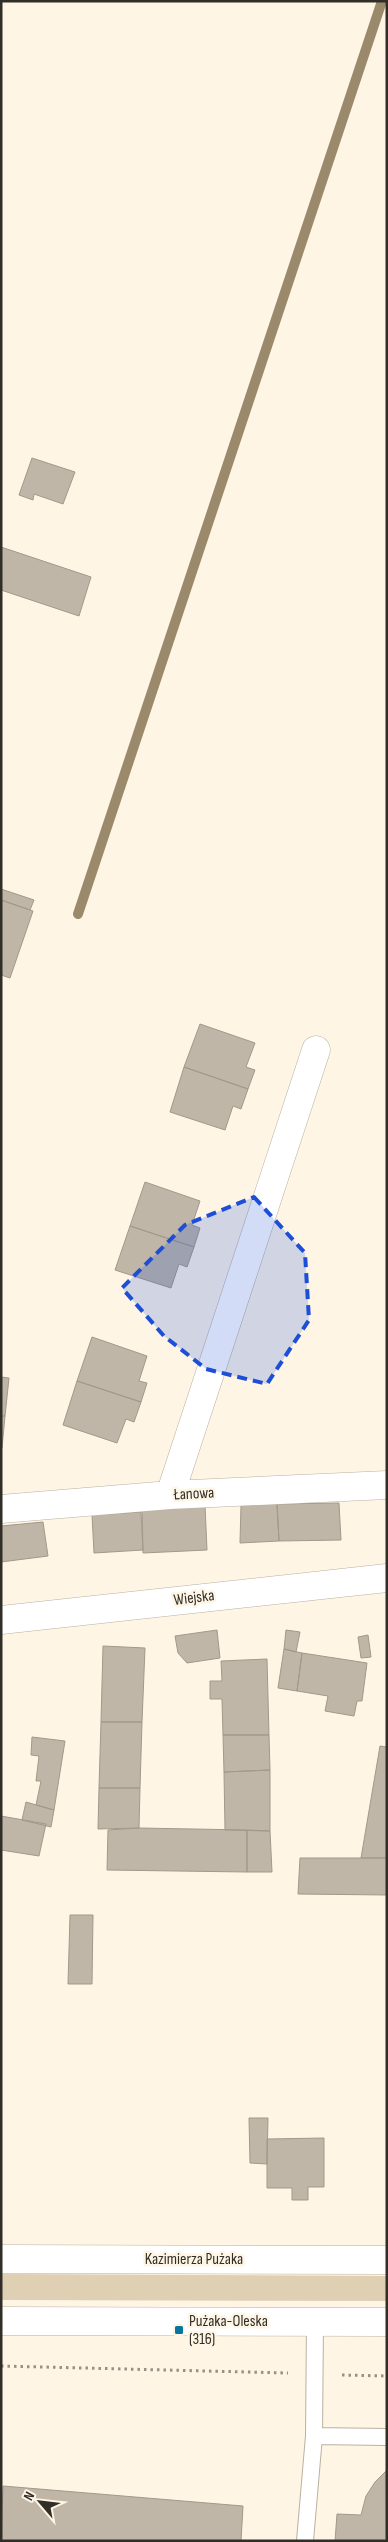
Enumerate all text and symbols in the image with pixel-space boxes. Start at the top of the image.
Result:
street label: Łanowa [172,1483,215,1505]
street label: Wiejska [173,1586,215,1610]
street label: Kazimierza Pużaka [145,2250,243,2269]
place label: Pużaka-Oleska (316) [189,2312,268,2349]
marker: Pużaka-Oleska (316) [173,2324,185,2336]
north arrow [15,2477,65,2527]
text: N [20,2489,38,2503]

